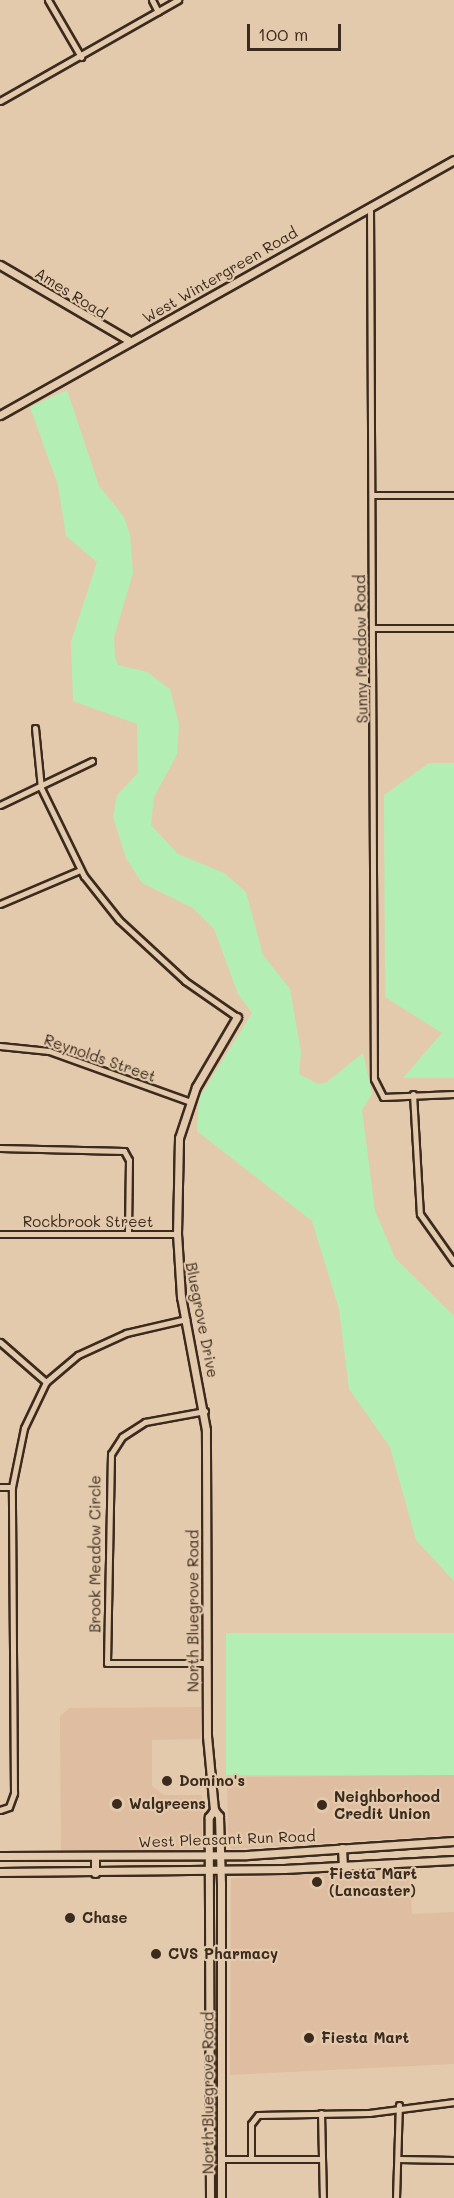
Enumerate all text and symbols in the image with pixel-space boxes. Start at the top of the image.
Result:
scale bar [250,12,344,50]
text: 100 m [258,22,308,46]
street label: West Wintergreen Road [139,223,301,327]
street label: Ames Road [32,264,110,322]
street label: Sunny Meadow Road [351,575,371,723]
street label: Reynolds Street [42,1030,158,1086]
street label: Rockbrook Street [23,1213,153,1231]
street label: Bluegrove Drive [182,1261,222,1379]
street label: Brook Meadow Circle [86,1475,104,1633]
street label: North Bluegrove Road [184,1530,202,1692]
place label: Domino's [179,1772,245,1790]
marker: Domino's [160,1774,174,1788]
place label: Neighborhood Credit Union [334,1787,440,1822]
place label: Walgreens [129,1795,206,1813]
marker: Walgreens [110,1797,124,1811]
marker: Neighborhood Credit Union [315,1798,329,1812]
street label: West Pleasant Run Road [138,1827,316,1851]
place label: Fiesta Mart (Lancaster) [329,1864,417,1899]
marker: Fiesta Mart (Lancaster) [310,1875,324,1889]
place label: Chase [82,1909,128,1927]
marker: Chase [63,1911,77,1925]
place label: CVS Pharmacy [168,1945,278,1963]
marker: CVS Pharmacy [149,1947,163,1961]
street label: North Bluegrove Road [199,2012,217,2174]
place label: Fiesta Mart [321,2029,409,2047]
marker: Fiesta Mart [302,2031,316,2045]

